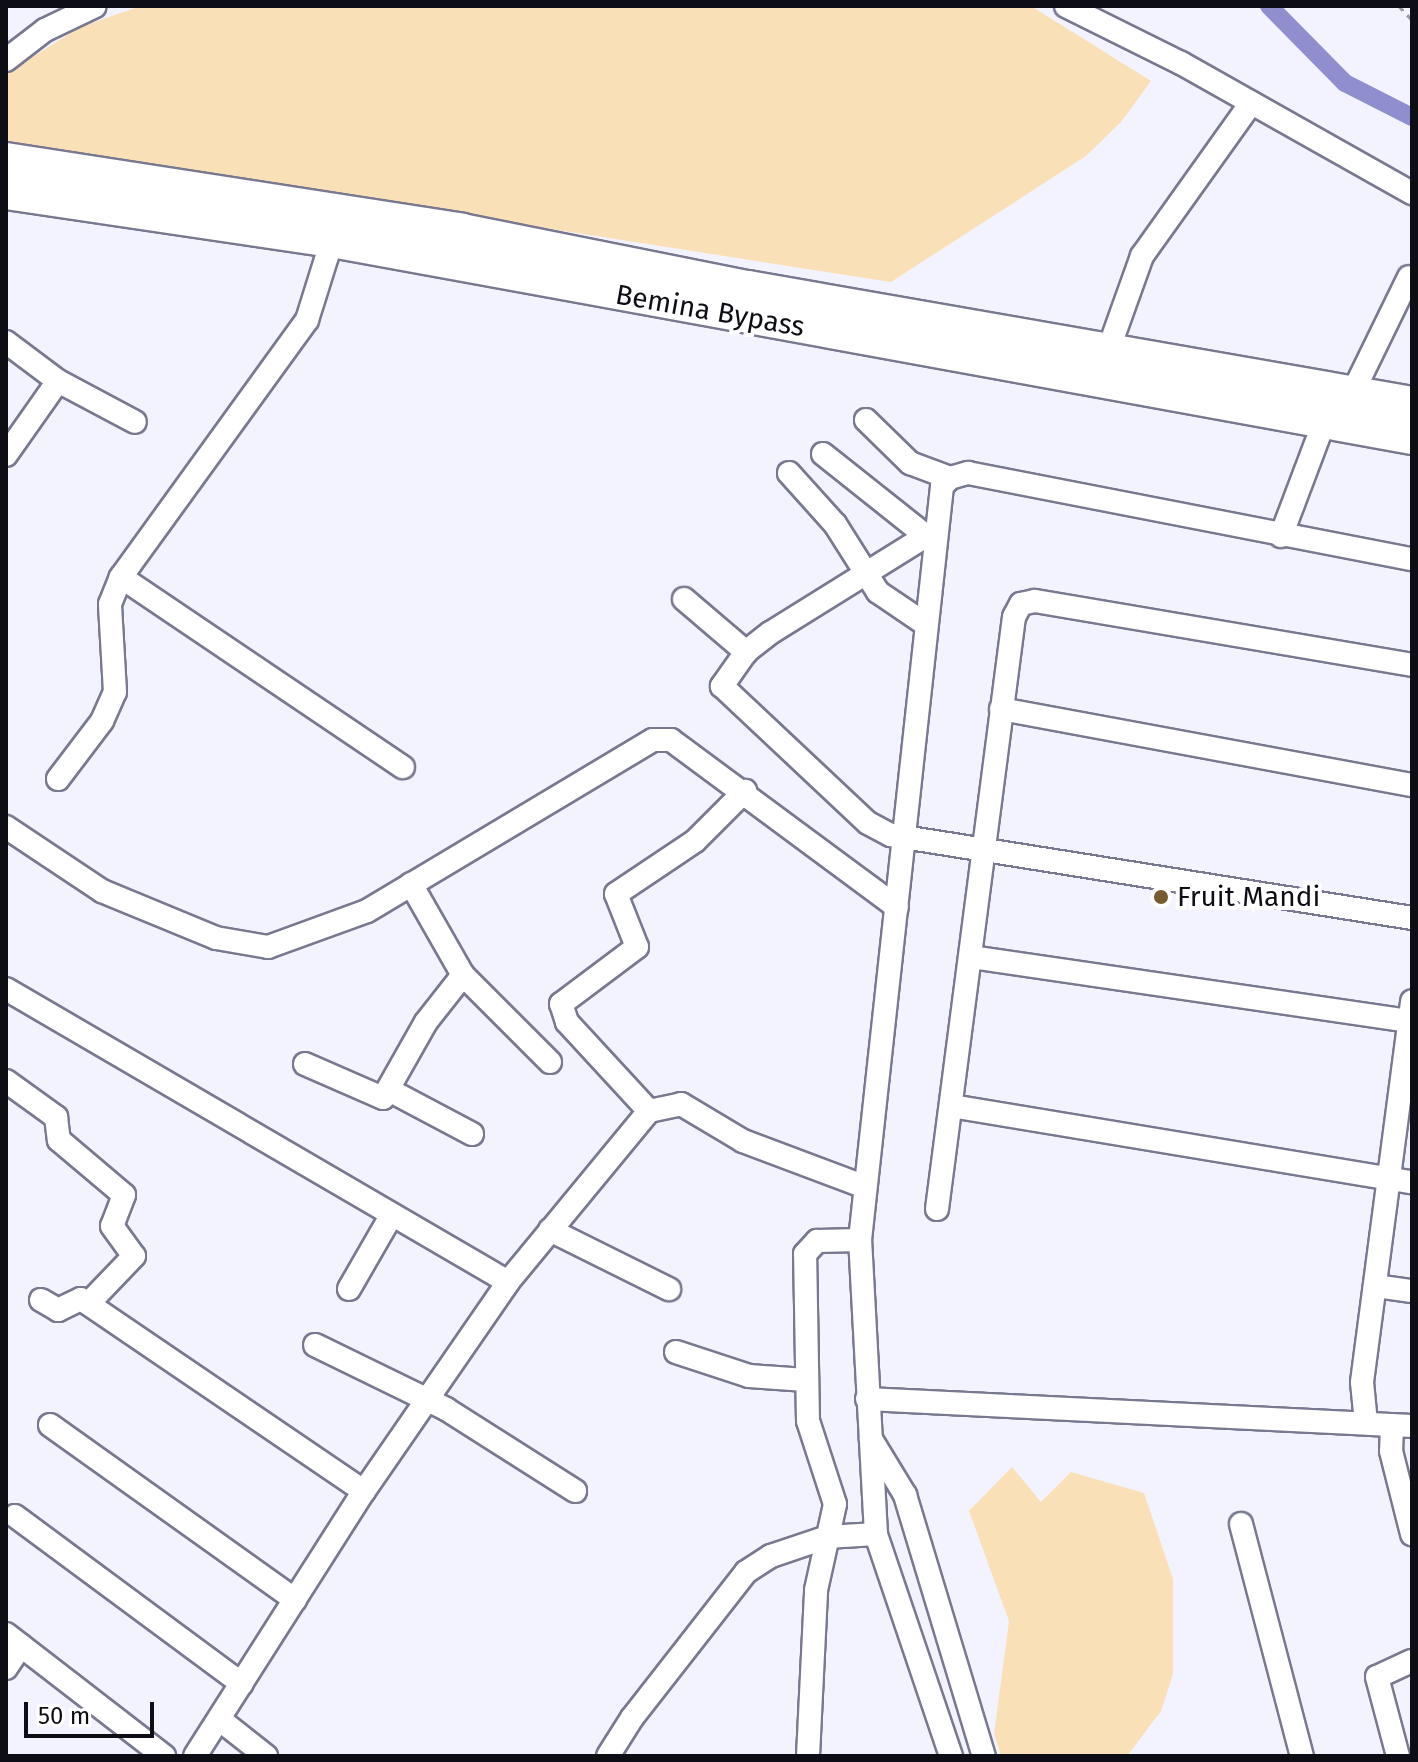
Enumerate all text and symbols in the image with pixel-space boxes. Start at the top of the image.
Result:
street label: Bemina Bypass [613,278,807,344]
place label: Fruit Mandi [1177,880,1320,914]
marker: Fruit Mandi [1152,888,1170,906]
scale bar [28,1686,158,1736]
text: 50 m [38,1702,90,1730]

